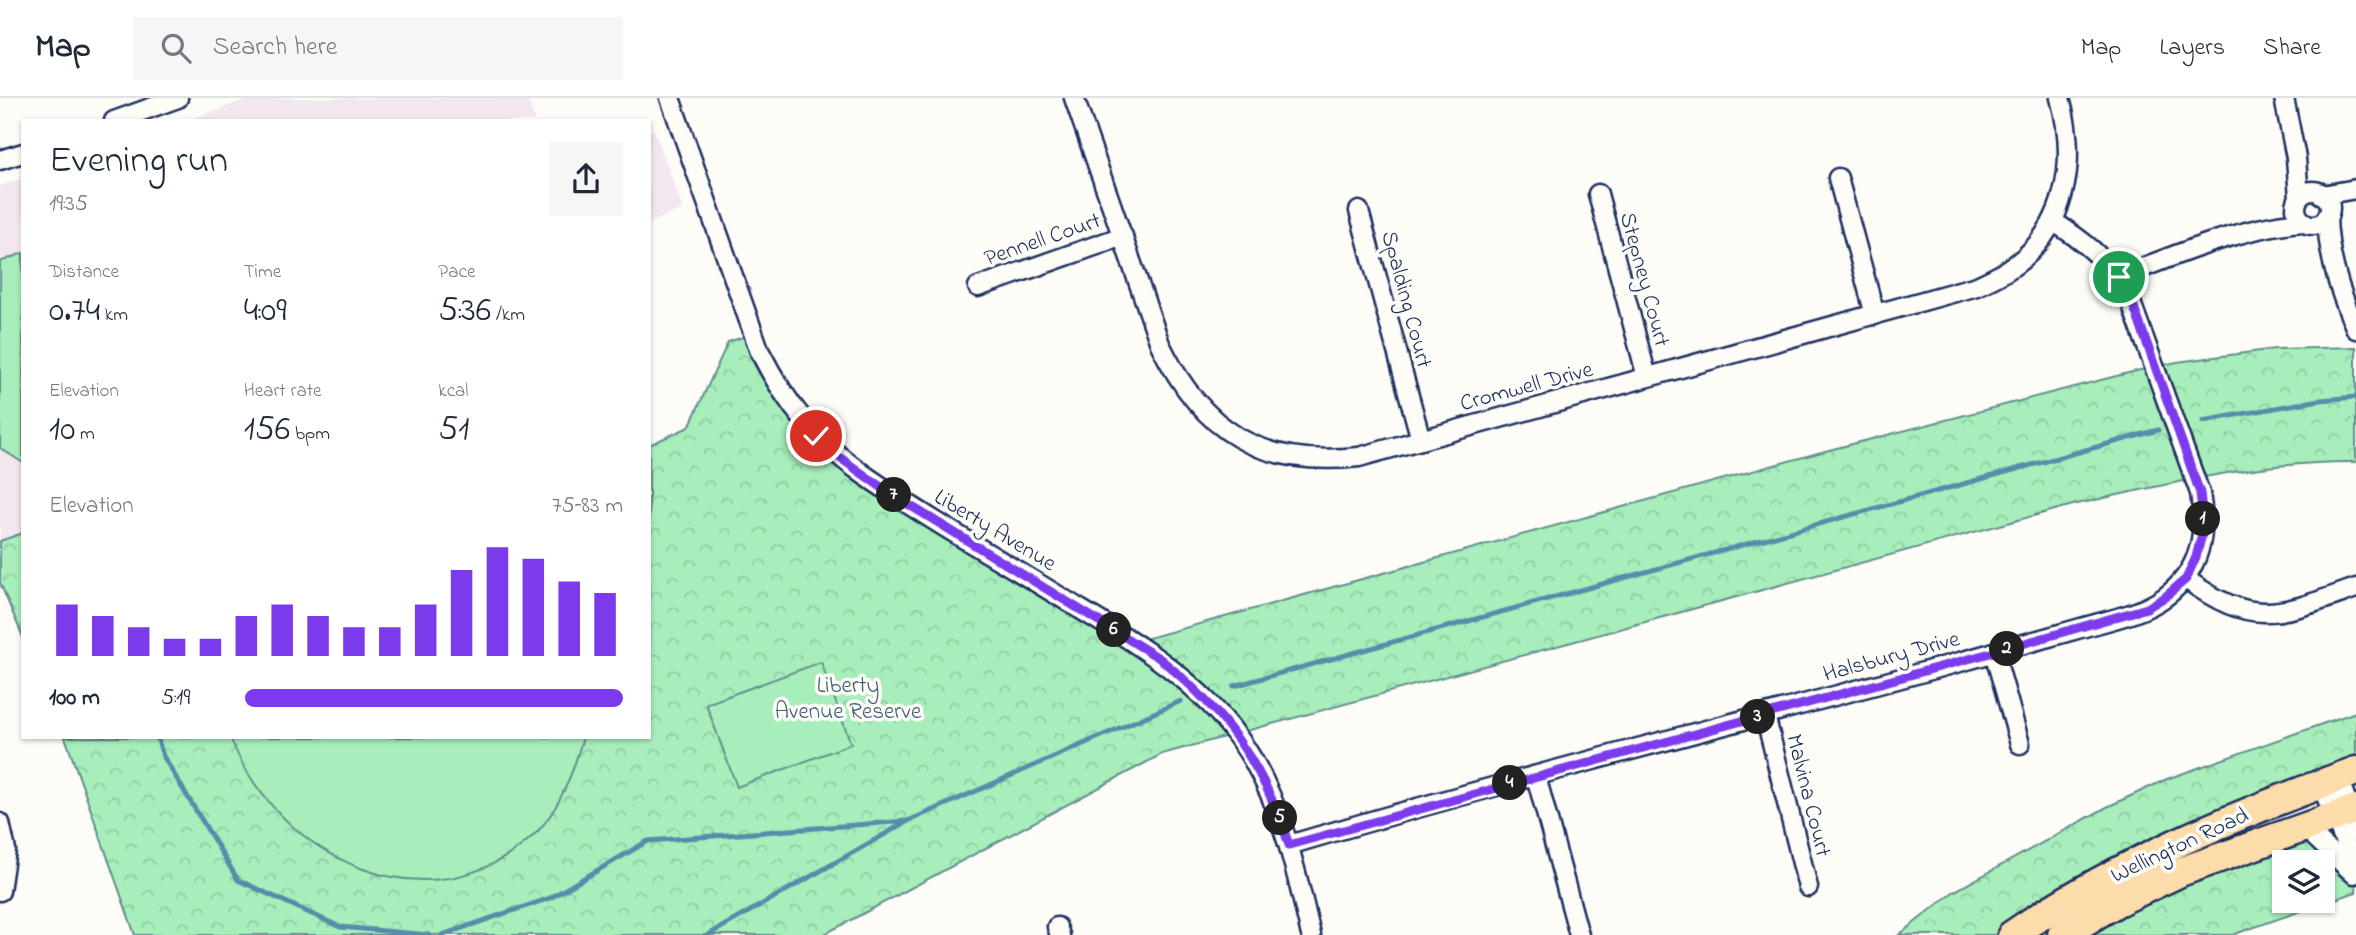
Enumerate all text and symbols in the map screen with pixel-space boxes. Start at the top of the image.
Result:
search box [133,17,623,80]
text: Map [35,24,91,72]
icon: search [157,29,195,67]
text: Search here [213,29,337,67]
text: Map [2081,31,2121,66]
text: Layers [2159,31,2225,66]
text: Share [2263,31,2321,66]
text: Evening run [49,134,228,190]
button: share [549,142,623,216]
text: 19:35 [49,188,88,221]
street label: Pennell Court [980,205,1106,276]
street label: Stepney Court [1608,209,1677,351]
street label: Spalding Court [1370,227,1440,372]
pin [2089,247,2149,307]
icon: arrive [2100,258,2138,296]
text: Distance [49,259,119,286]
text: Time [244,259,281,286]
text: Pace [438,259,475,286]
text: 0.74 [49,286,100,337]
text: 4:09 [244,286,287,337]
text: 5:36 [438,286,491,337]
text: km [100,302,128,329]
text: /km [491,302,525,329]
street label: Cromwell Drive [1456,354,1597,421]
text: Elevation [49,378,119,405]
text: Heart rate [244,378,322,405]
text: kcal [438,378,469,405]
text: 10 [49,405,75,456]
text: 156 [244,405,290,456]
text: 51 [438,405,469,456]
pin [786,406,846,466]
icon: check [797,417,835,455]
text: m [75,421,95,448]
text: bpm [290,421,330,448]
pin: 7 [876,478,912,512]
text: 7 [890,481,897,508]
street label: Liberty Avenue [926,482,1063,583]
text: Elevation [49,490,134,523]
text: 75–83 m [552,490,623,523]
pin: 1 [2186,502,2220,536]
text: 1 [2199,505,2206,532]
pin: 6 [1096,612,1132,648]
text: 6 [1109,616,1118,643]
street label: Halsbury Drive [1820,623,1965,693]
pin: 2 [1990,632,2024,666]
text: 2 [2002,635,2011,662]
park label: Liberty Avenue Reserve [775,670,922,729]
text: 100 m [49,682,100,715]
text: 5:19 [161,682,190,715]
pin: 3 [1740,700,1776,734]
text: 3 [1754,703,1761,730]
street label: Malvina Court [1776,731,1839,861]
pin: 4 [1492,766,1528,800]
text: 4 [1506,769,1513,796]
pin: 5 [1262,800,1298,836]
street label: Wellington Road [2106,800,2255,894]
text: 5 [1274,804,1285,831]
map controls [2272,850,2335,913]
button: layers [2272,850,2335,913]

